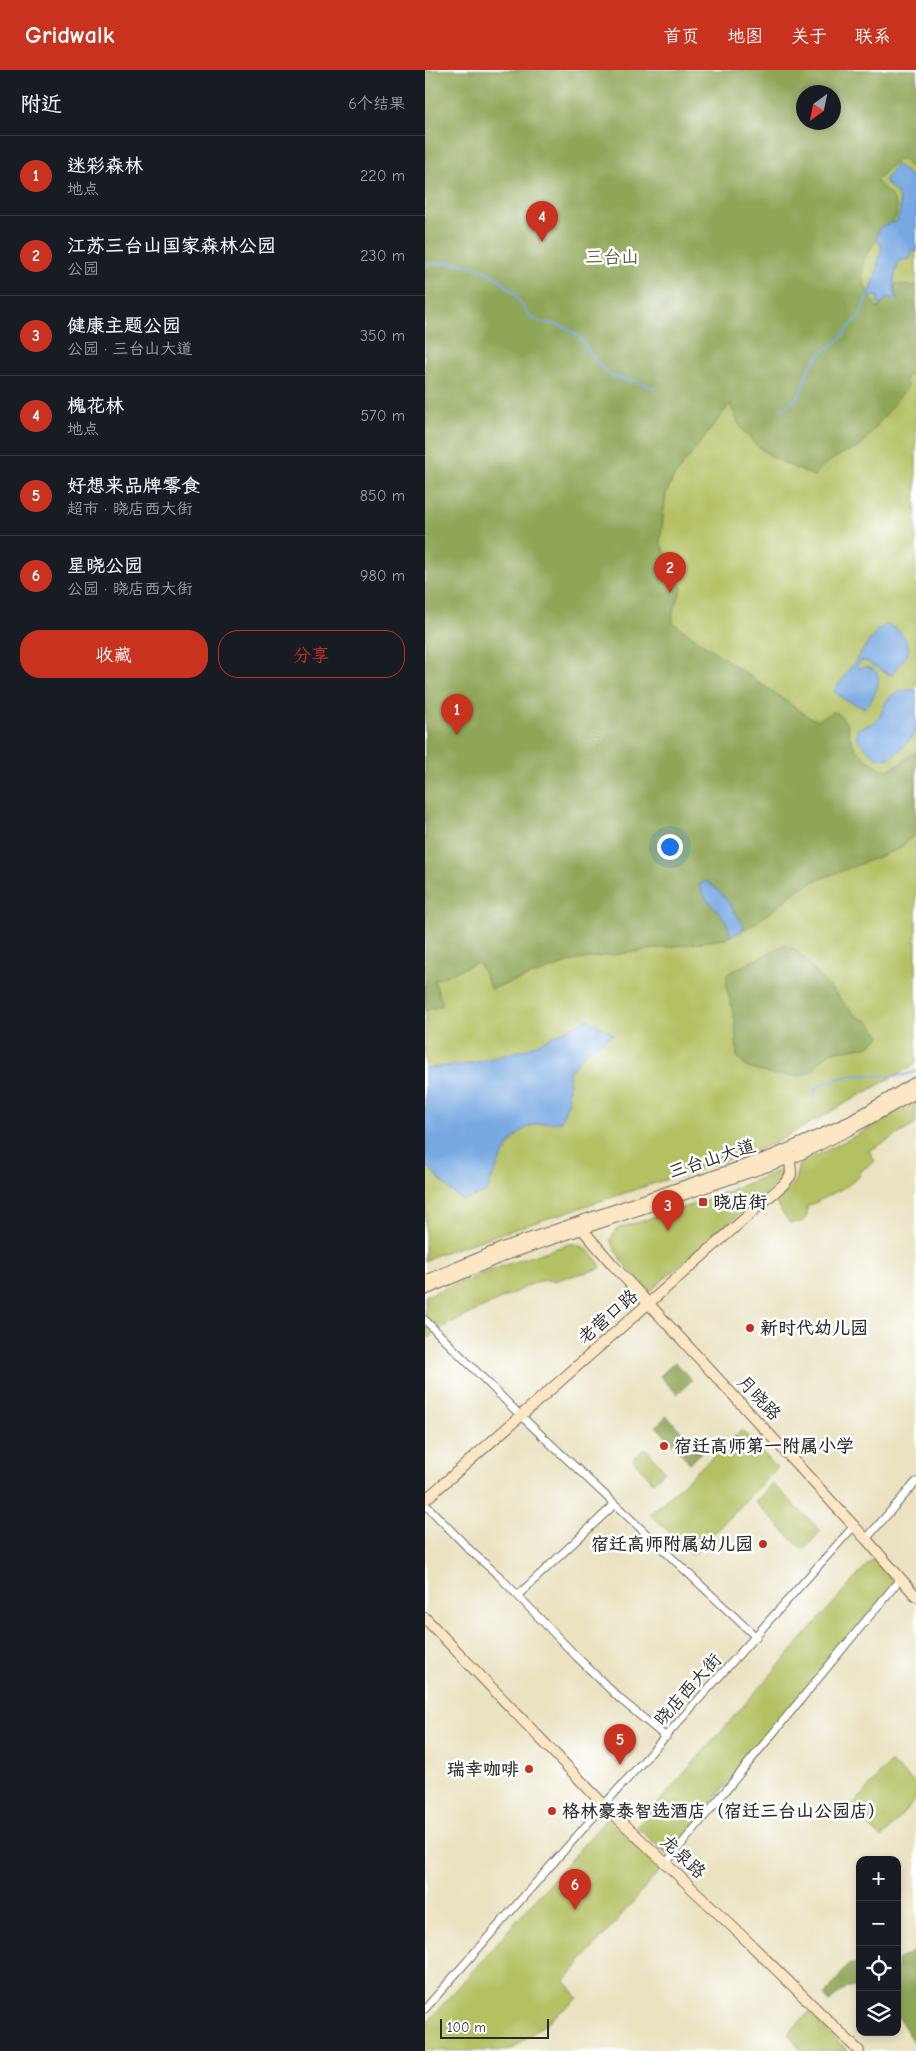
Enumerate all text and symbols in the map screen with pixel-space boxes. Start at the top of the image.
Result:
text: Gridwalk [25,21,114,49]
text: 首页 [663,26,699,47]
text: 地图 [727,26,763,47]
text: 关于 [791,26,827,47]
text: 联系 [855,26,891,47]
north arrow [796,85,841,130]
text: 附近 [20,92,62,116]
text: 6个结果 [348,95,405,113]
text: 迷彩森林 [67,155,143,177]
text: 1 [33,167,39,185]
text: 220 m [360,167,405,185]
text: 地点 [67,180,99,198]
pin: 4 [526,201,558,242]
text: 江苏三台山国家森林公园 [67,235,276,257]
text: 2 [32,247,40,265]
text: 230 m [360,247,405,265]
park label: 三台山 [585,247,639,268]
text: 公园 [67,260,99,278]
text: 健康主题公园 [67,315,181,337]
text: 3 [32,327,40,345]
text: 350 m [360,327,405,345]
text: 公园 · 三台山大道 [67,340,193,358]
text: 槐花林 [67,395,124,417]
text: 4 [32,407,40,425]
text: 570 m [360,407,405,425]
text: 地点 [67,420,99,438]
text: 好想来品牌零食 [67,475,200,497]
text: 5 [32,487,40,505]
text: 850 m [360,487,405,505]
text: 超市 · 晓店西大街 [67,500,193,518]
pin: 2 [654,552,686,593]
text: 星晓公园 [67,555,143,577]
text: 6 [32,567,40,585]
text: 980 m [360,567,405,585]
text: 公园 · 晓店西大街 [67,580,193,598]
button: 收藏 [20,630,208,678]
button: 分享 [218,630,405,678]
pin: 1 [441,694,473,735]
your location [657,834,683,860]
street label: 三台山大道 [666,1135,758,1183]
pin: 3 [652,1190,684,1231]
place label: 晓店街 [713,1192,767,1213]
marker: 晓店街 [697,1196,709,1208]
street label: 老营口路 [574,1285,642,1349]
place label: 新时代幼儿园 [760,1318,868,1339]
marker: 新时代幼儿园 [744,1322,756,1334]
street label: 月晓路 [733,1371,785,1425]
place label: 宿迁高师第一附属小学 [674,1436,854,1457]
marker: 宿迁高师第一附属小学 [658,1440,670,1452]
place label: 宿迁高师附属幼儿园 [591,1534,753,1555]
marker: 宿迁高师附属幼儿园 [757,1538,769,1550]
street label: 晓店西大街 [650,1650,726,1730]
pin: 5 [604,1724,636,1765]
place label: 瑞幸咖啡 [447,1759,519,1780]
marker: 瑞幸咖啡 [523,1763,535,1775]
place label: 格林豪泰智选酒店（宿迁三台山公园店） [562,1801,886,1822]
marker: 格林豪泰智选酒店（宿迁三台山公园店） [546,1805,558,1817]
street label: 龙泉路 [656,1831,710,1883]
map controls [856,1856,901,2036]
button: + [856,1856,901,1901]
pin: 6 [559,1869,591,1910]
button: − [856,1901,901,1946]
button: locate [856,1946,901,1991]
button: layers [856,1991,901,2036]
scale bar [440,2016,549,2039]
text: 100 m [447,2019,486,2036]

